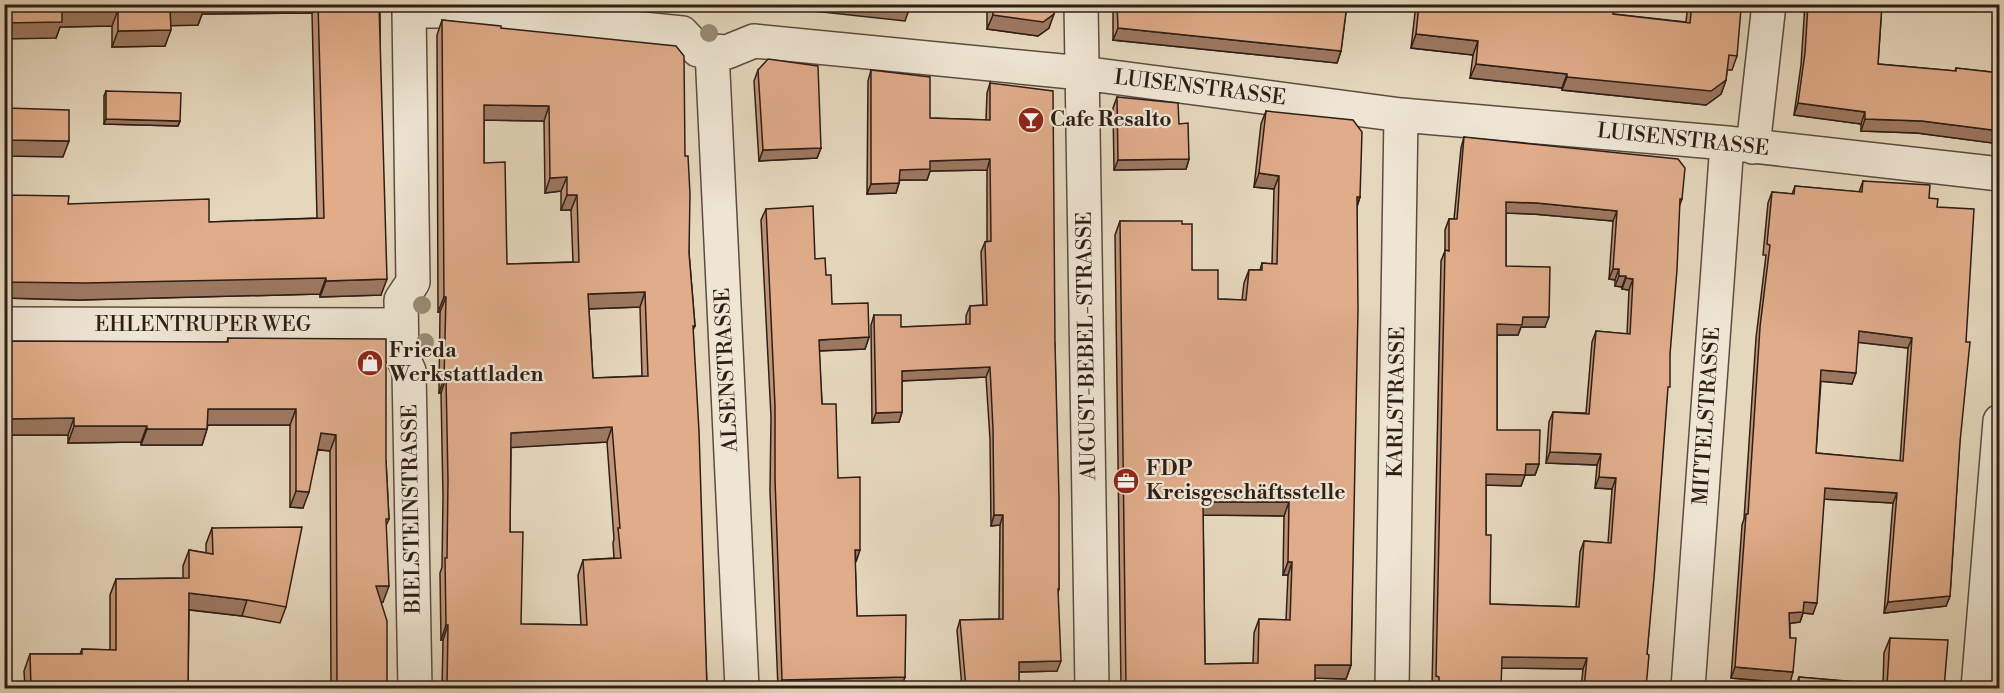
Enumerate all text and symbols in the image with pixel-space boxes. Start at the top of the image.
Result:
street label: LUISENSTRASSE [1113,65,1287,111]
bar icon: Cafe Resalto [1016,105,1046,135]
place label: Cafe Resalto [1050,107,1172,133]
street label: LUISENSTRASSE [1596,118,1770,162]
street label: AUGUST-BEBEL-STRASSE [1072,211,1102,482]
street label: ALSENSTRASSE [710,287,744,454]
street label: EHLENTRUPER WEG [95,312,312,338]
street label: KARLSTRASSE [1383,326,1411,478]
street label: MITTELSTRASSE [1688,326,1726,506]
place label: Frieda Werkstattladen [388,338,543,388]
shop icon: Frieda Werkstattladen [355,348,385,378]
street label: BIELSTEINSTRASSE [397,404,427,615]
place label: FDP Kreisgeschäftsstelle [1146,456,1345,506]
office icon: FDP Kreisgeschäftsstelle [1111,466,1141,496]

